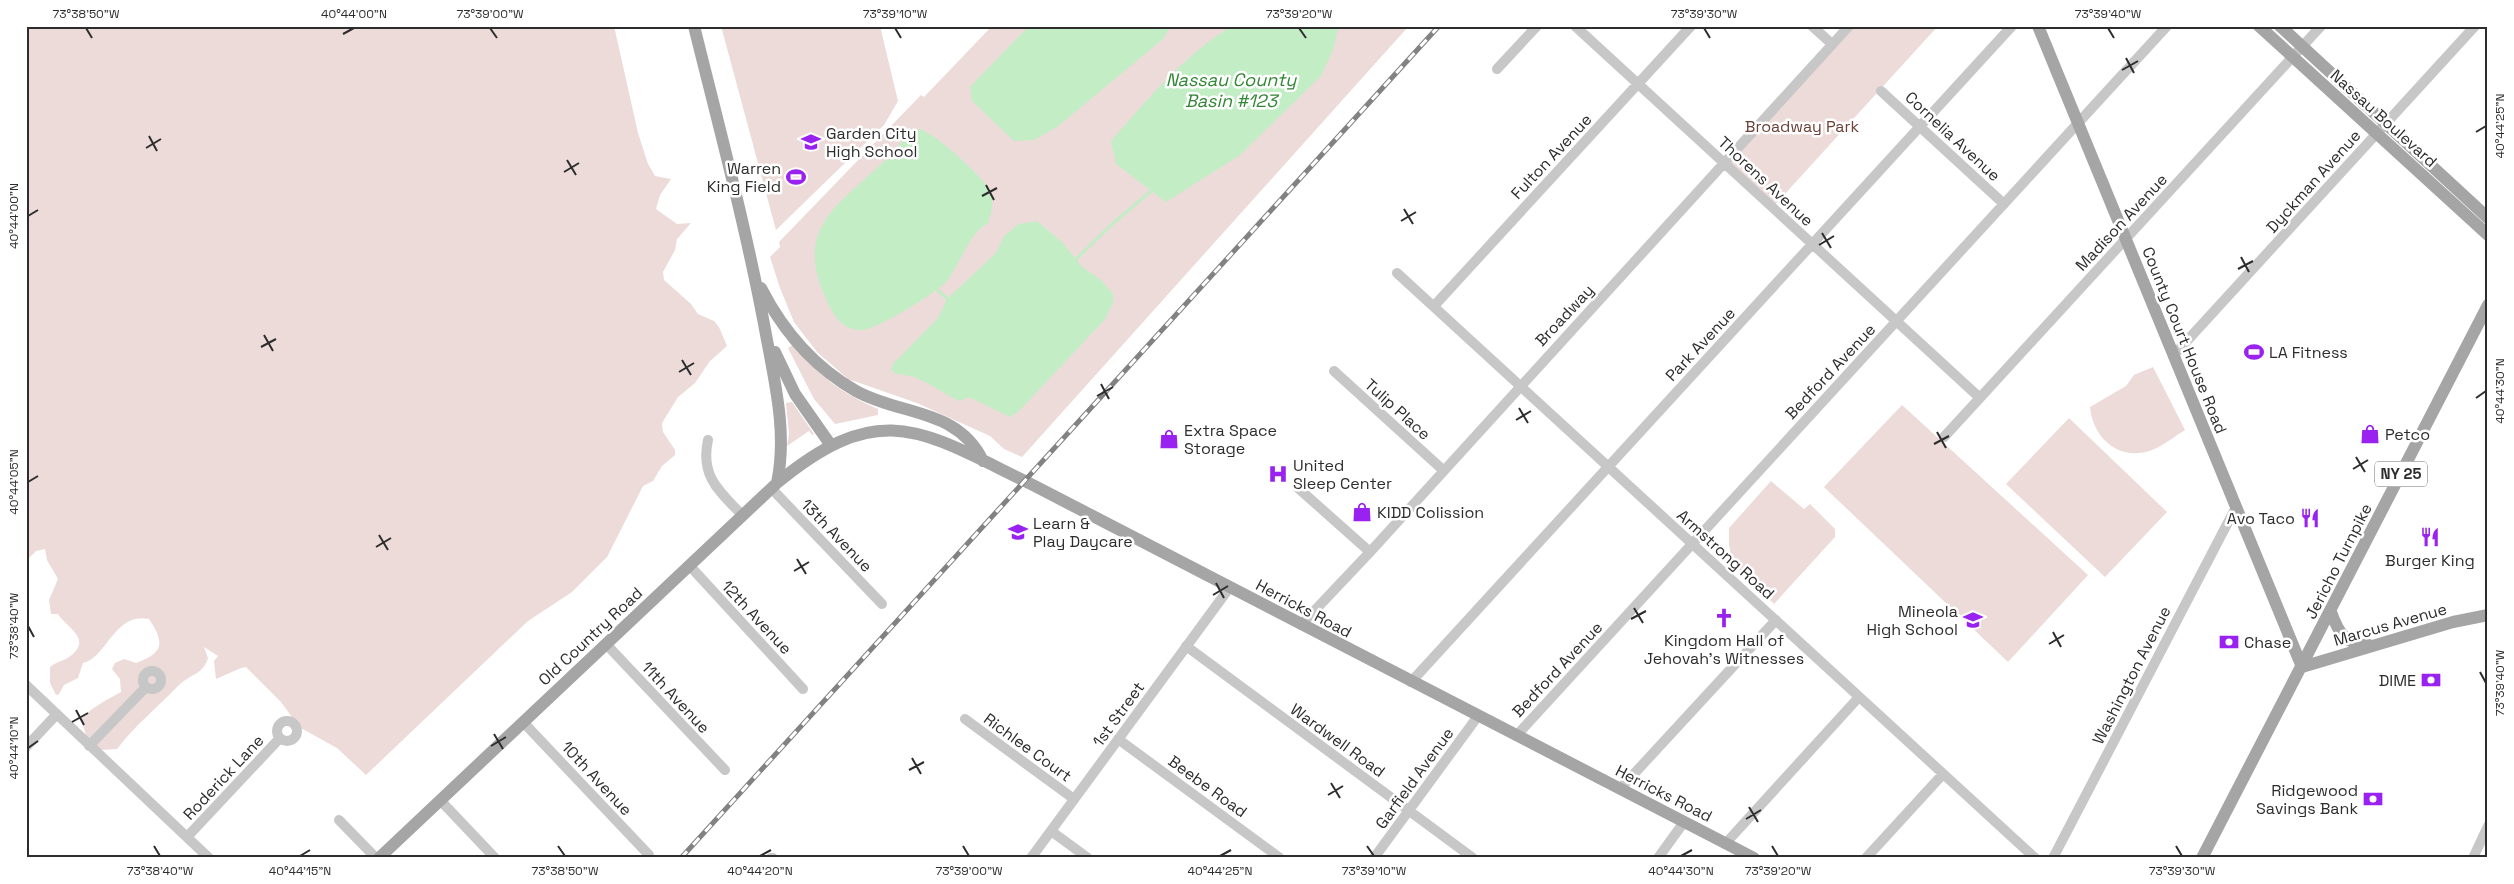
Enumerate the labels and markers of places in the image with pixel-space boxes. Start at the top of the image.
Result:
place label: Garden City High School [826,123,917,162]
school or university icon: Garden City High School [800,131,822,153]
place label: Warren King Field [707,158,781,197]
sports icon: Warren King Field [785,166,807,188]
sports icon: LA Fitness [2243,341,2265,363]
place label: LA Fitness [2269,342,2348,363]
place label: Extra Space Storage [1184,420,1277,459]
shop icon: Petco [2359,423,2381,445]
place label: Petco [2385,424,2430,445]
shop icon: Extra Space Storage [1158,428,1180,450]
place label: United Sleep Center [1293,455,1392,494]
hospital icon: United Sleep Center [1267,463,1289,485]
shop icon: KIDD Colission [1351,501,1373,523]
place label: KIDD Colission [1377,502,1484,523]
restaurant icon: Avo Taco [2299,507,2321,529]
place label: Avo Taco [2227,508,2295,529]
place label: Learn & Play Daycare [1033,513,1133,552]
school or university icon: Learn & Play Daycare [1007,521,1029,543]
restaurant icon: Burger King [2419,526,2441,548]
place label: Burger King [2385,550,2475,571]
place label: Mineola High School [1867,601,1958,640]
church icon: Kingdom Hall of Jehovah’s Witnesses [1713,607,1735,629]
school or university icon: Mineola High School [1962,609,1984,631]
place label: Kingdom Hall of Jehovah’s Witnesses [1644,630,1804,669]
bank icon: Chase [2218,631,2240,653]
place label: Chase [2244,632,2291,653]
bank icon: DIME [2420,669,2442,691]
place label: DIME [2379,670,2416,691]
place label: Ridgewood Savings Bank [2256,780,2358,819]
bank icon: Ridgewood Savings Bank [2362,788,2384,810]

